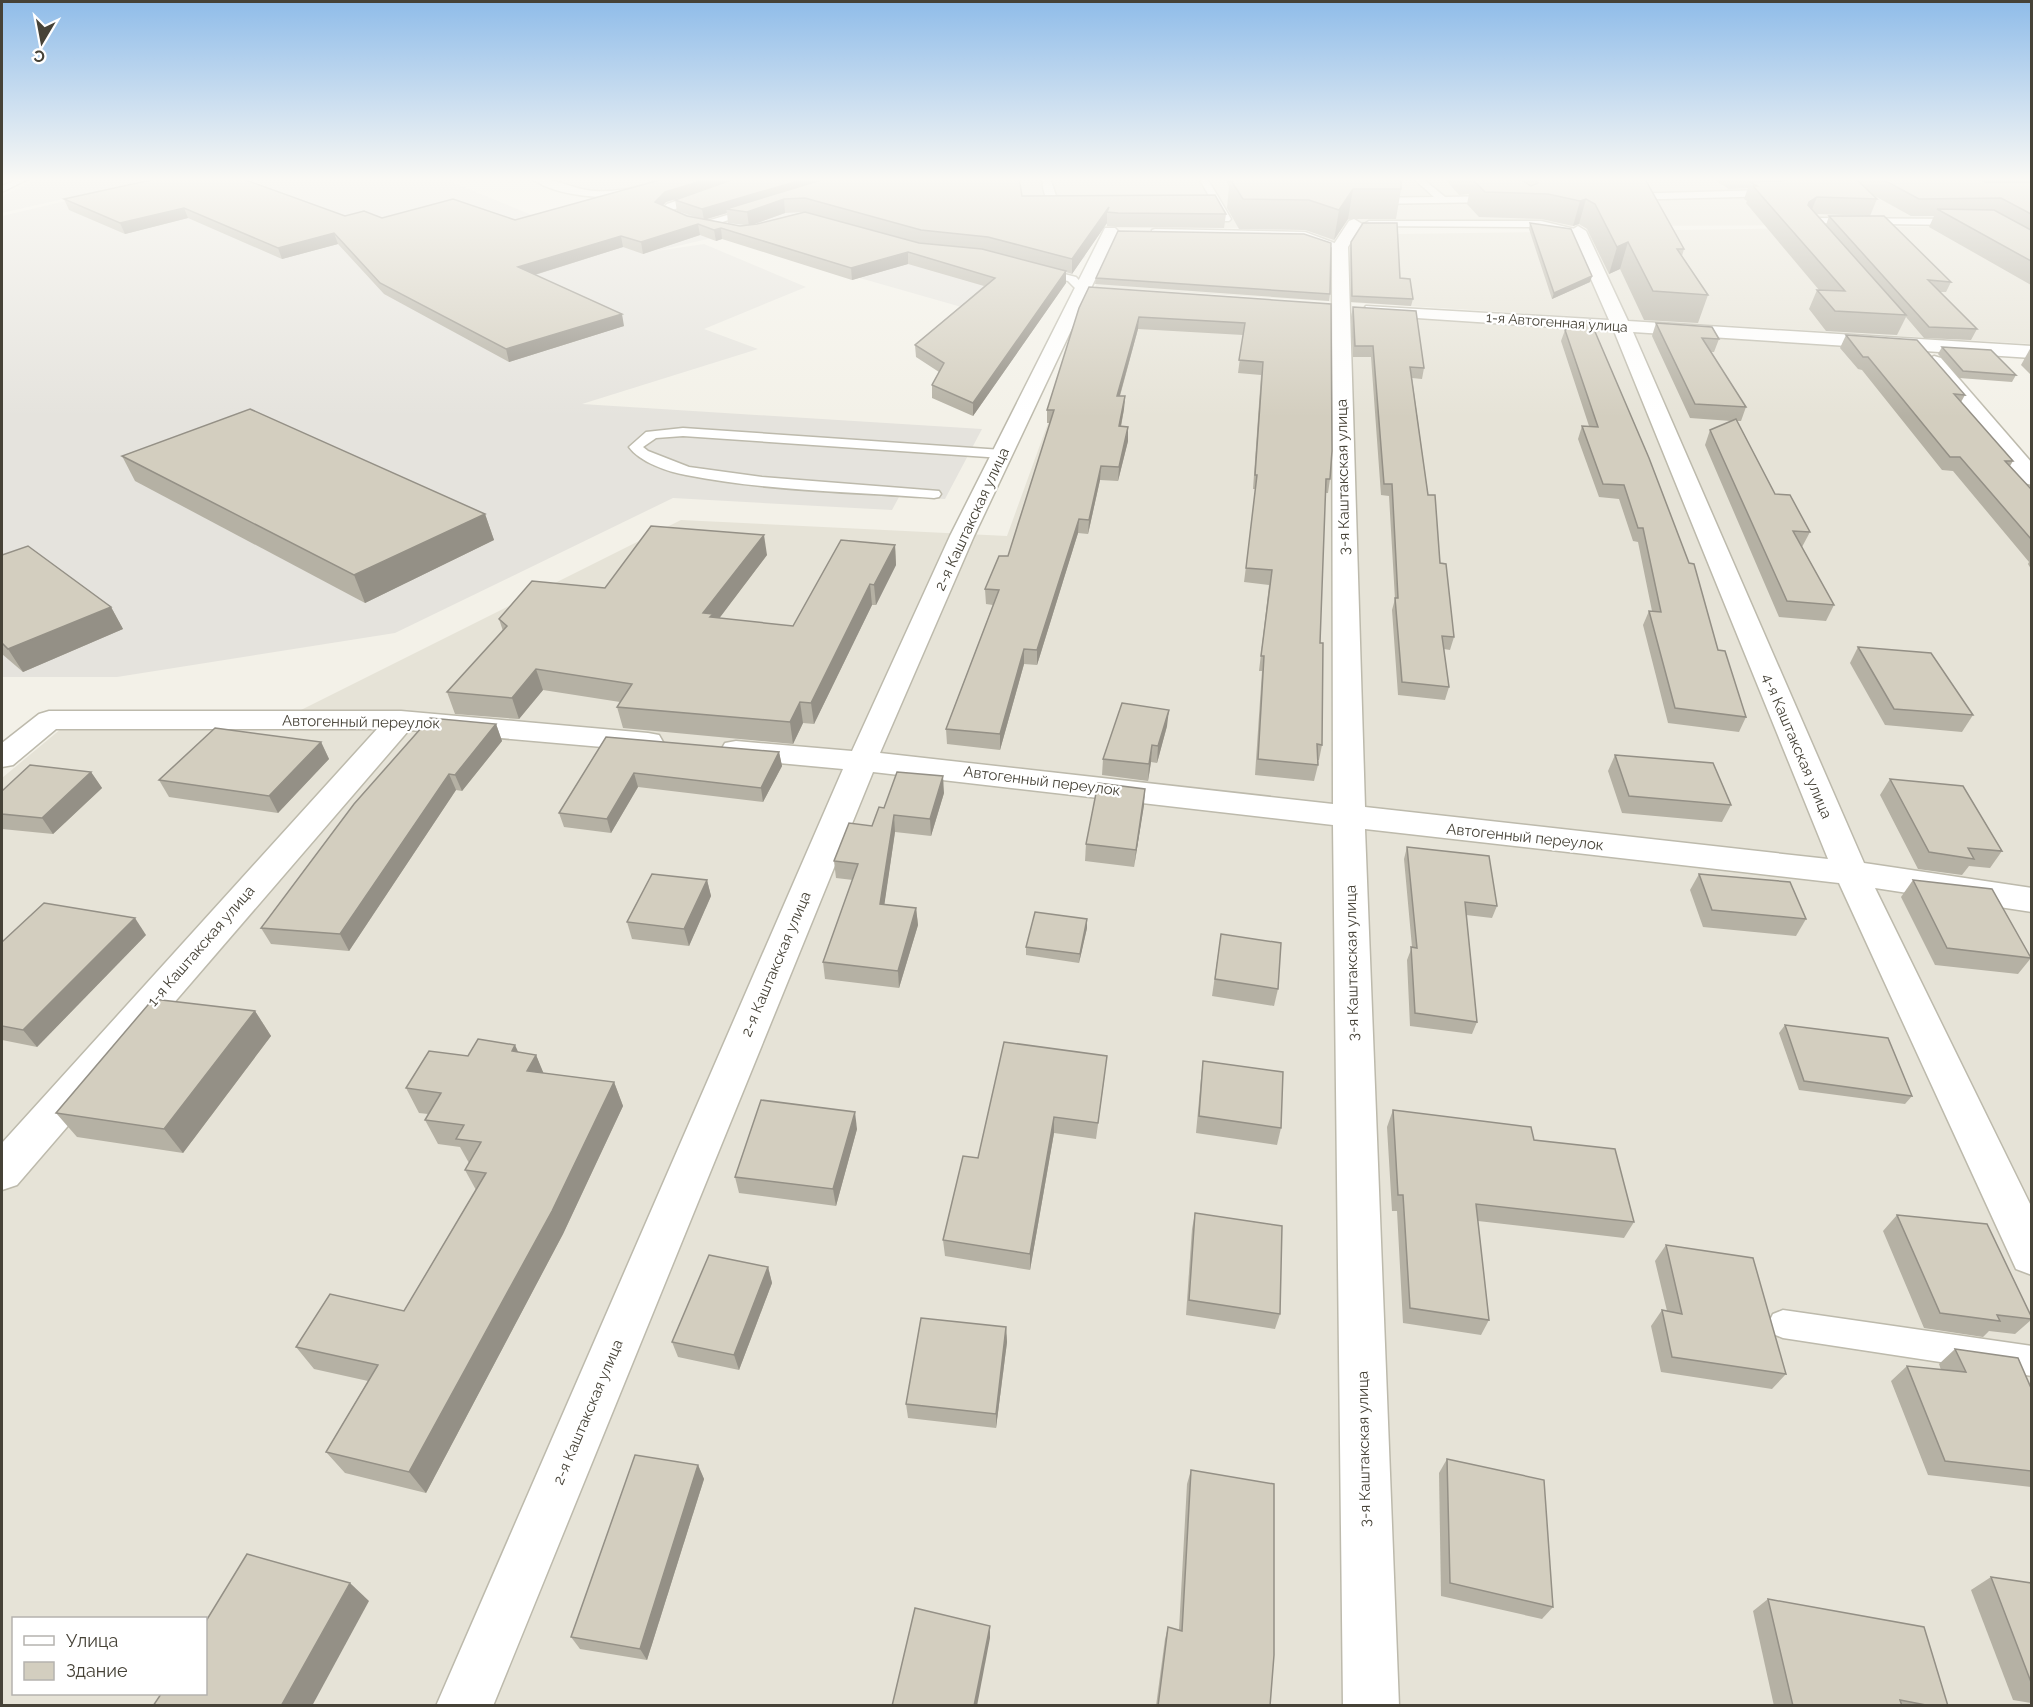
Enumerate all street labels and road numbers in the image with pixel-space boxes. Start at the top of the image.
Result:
street label: 1-я Автогенная улица [1486,309,1628,335]
street label: 3-я Каштакская улица [1333,399,1353,555]
street label: 2-я Каштакская улица [931,445,1013,593]
street label: 4-я Каштакская улица [1758,671,1836,821]
street label: Автогенный переулок [282,712,440,732]
street label: Автогенный переулок [962,762,1122,800]
street label: Автогенный переулок [1445,820,1605,854]
street label: 1-я Каштакская улица [144,882,258,1010]
street label: 3-я Каштакская улица [1342,885,1362,1041]
street label: 2-я Каштакская улица [737,889,815,1039]
street label: 2-я Каштакская улица [549,1337,627,1487]
street label: 3-я Каштакская улица [1354,1371,1374,1527]

